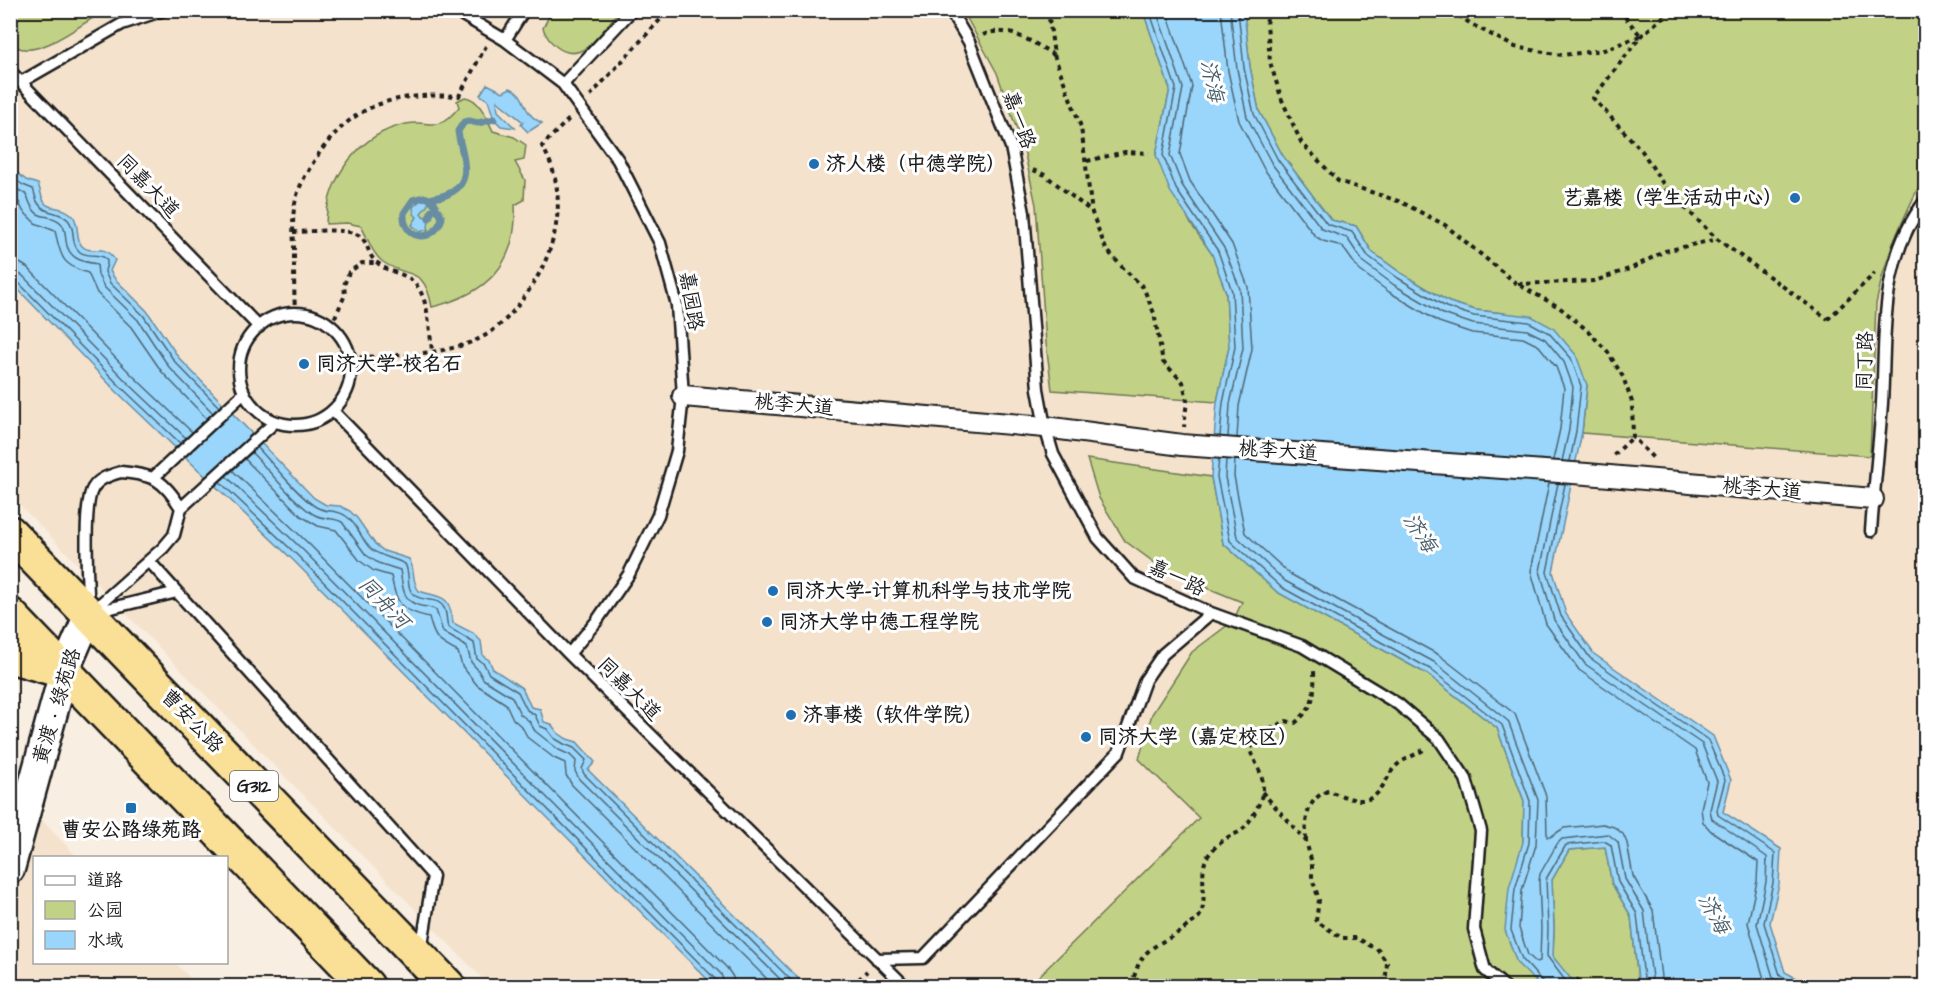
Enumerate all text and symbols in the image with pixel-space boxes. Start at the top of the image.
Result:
water label: 济海 [1193,57,1231,107]
street label: 嘉一路 [996,87,1043,154]
street label: 同嘉大道 [110,148,186,224]
place label: 济人楼（中德学院） [826,150,1006,178]
marker: 济人楼（中德学院） [807,157,821,171]
place label: 艺嘉楼（学生活动中心） [1563,184,1783,212]
marker: 艺嘉楼（学生活动中心） [1788,191,1802,205]
street label: 嘉园路 [672,269,710,334]
street label: 同丁路 [1850,330,1880,391]
place label: 同济大学-校名石 [316,350,462,378]
marker: 同济大学-校名石 [297,357,311,371]
street label: 桃李大道 [753,388,835,422]
street label: 桃李大道 [1237,434,1319,468]
street label: 桃李大道 [1721,472,1803,506]
water label: 济海 [1396,507,1445,560]
street label: 嘉一路 [1144,553,1211,604]
water label: 同舟河 [352,570,418,638]
place label: 同济大学-计算机科学与技术学院 [785,577,1071,605]
marker: 同济大学-计算机科学与技术学院 [766,584,780,598]
place label: 同济大学中德工程学院 [779,608,979,636]
marker: 同济大学中德工程学院 [760,615,774,629]
street label: 黄渡 • 绿苑路 [26,644,88,767]
street label: 同嘉大道 [591,651,667,727]
street label: 曹安公路 [154,683,231,760]
place label: 济事楼（软件学院） [803,701,983,729]
marker: 济事楼（软件学院） [784,708,798,722]
place label: 同济大学（嘉定校区） [1098,723,1298,751]
marker: 同济大学（嘉定校区） [1079,730,1093,744]
road number: G312 [230,771,278,801]
marker: 曹安公路绿苑路 [124,801,138,815]
place label: 曹安公路绿苑路 [61,816,201,844]
legend [33,856,228,964]
text: 道路 [87,868,123,893]
water label: 济海 [1691,889,1738,941]
text: 公园 [87,898,123,923]
text: 水域 [87,928,123,953]

